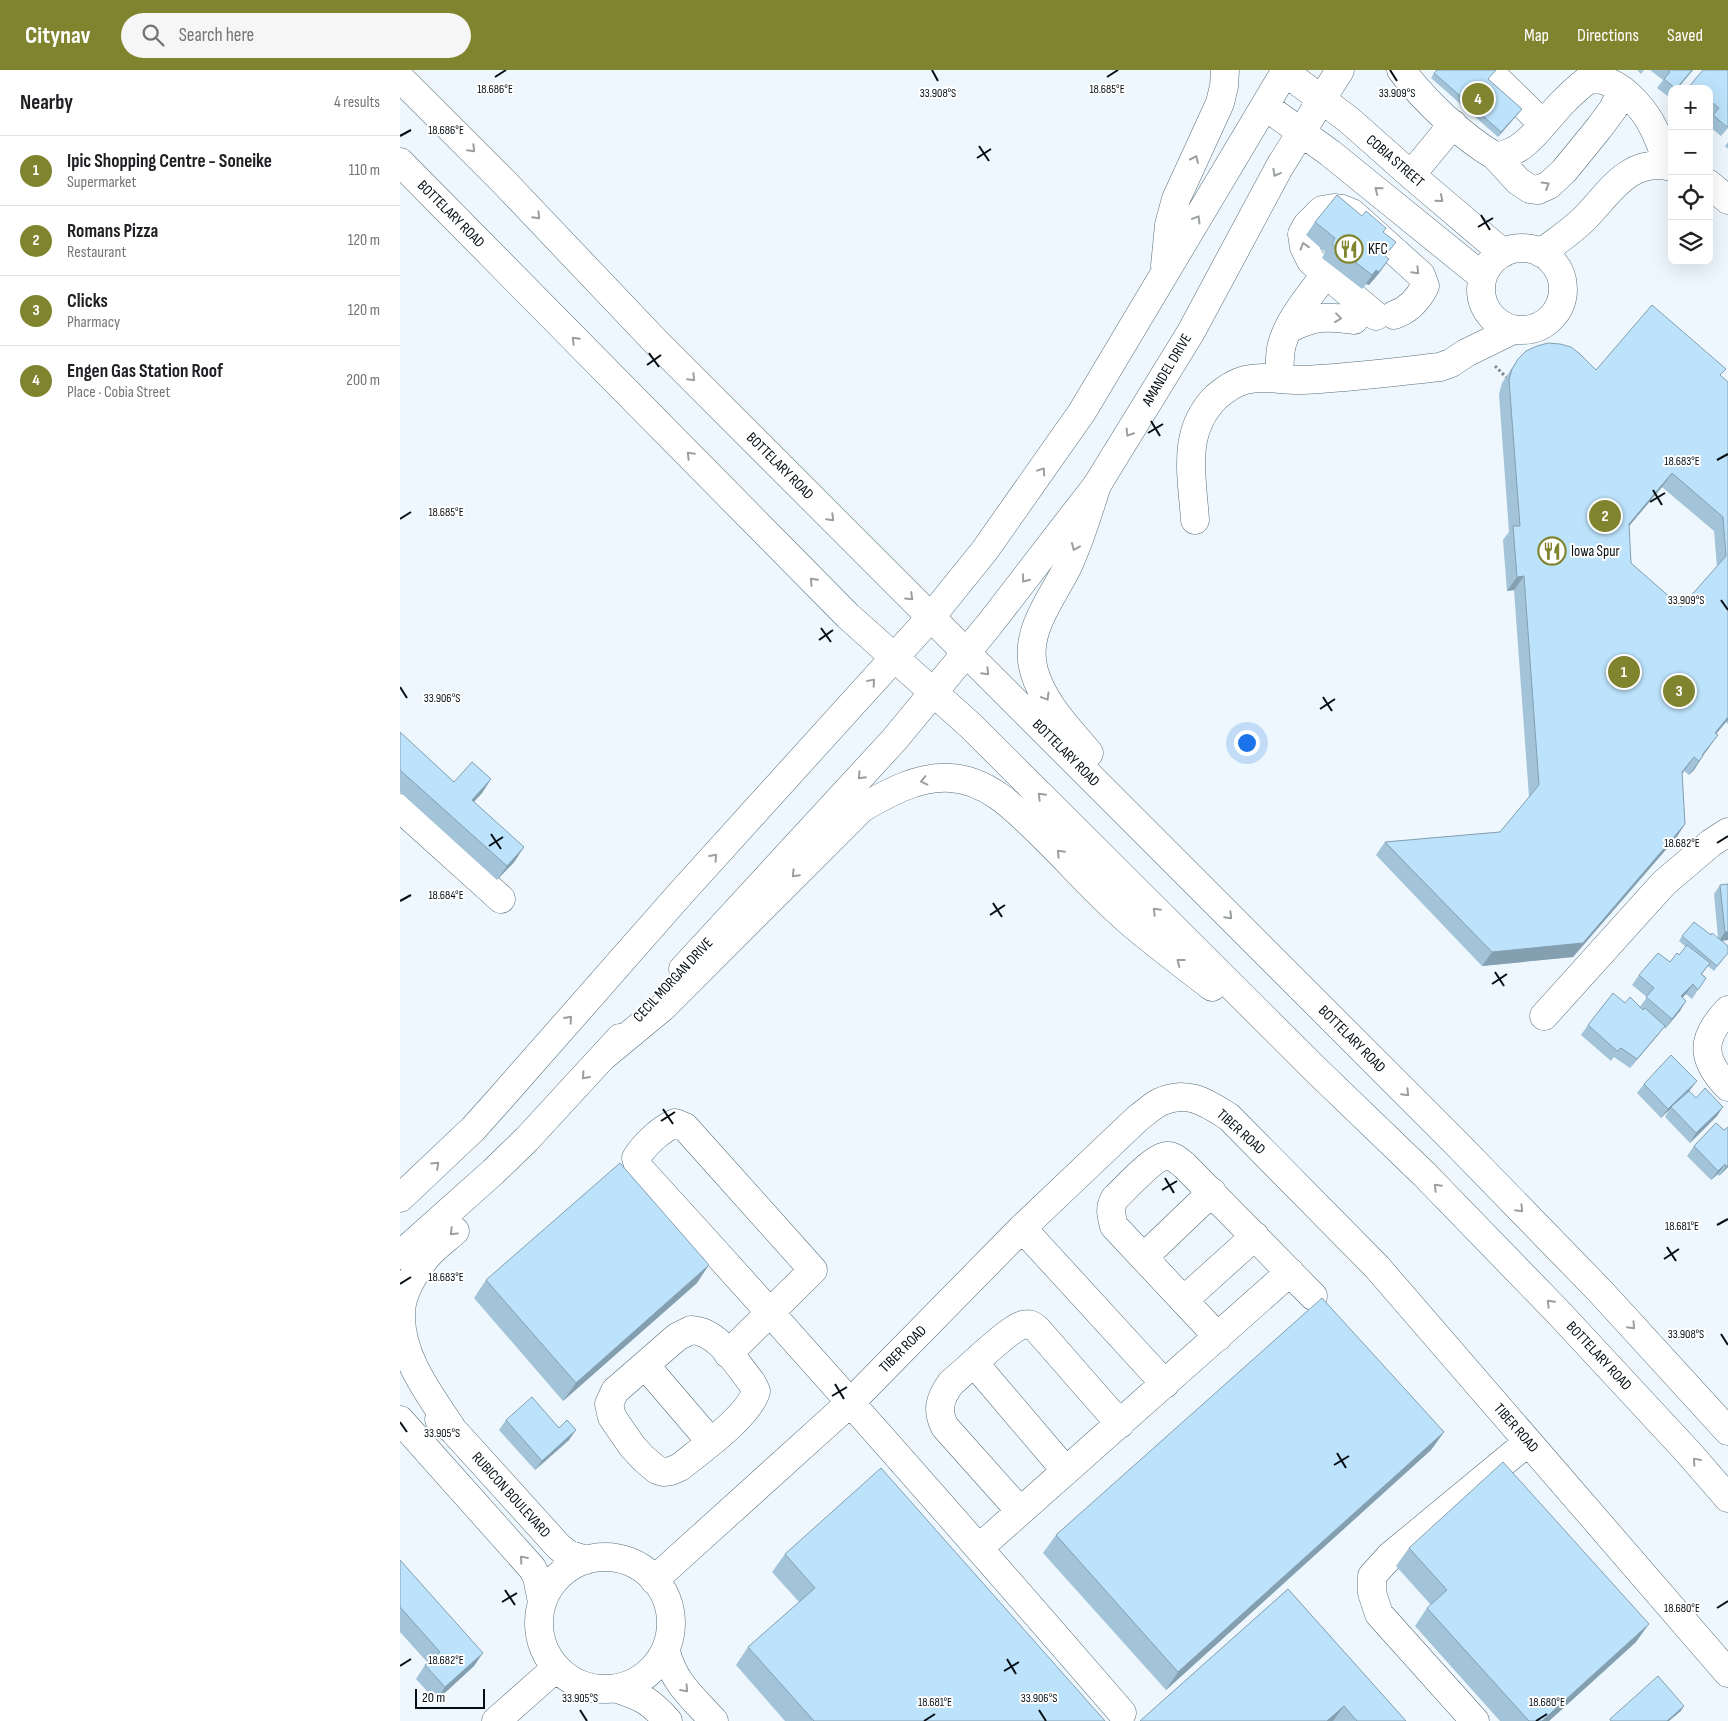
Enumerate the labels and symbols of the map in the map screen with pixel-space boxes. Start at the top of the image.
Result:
pin: 4 [1462,80,1494,118]
text: 18.686°E [477,82,513,97]
text: 18.685°E [1089,82,1125,97]
text: 33.908°S [920,86,956,101]
text: 33.909°S [1379,86,1415,101]
text: 18.686°E [428,123,464,138]
street label: COBIA STREET [1362,131,1428,191]
one-way arrow [466,144,475,153]
one-way arrow [1188,155,1199,164]
one-way arrow [1273,168,1283,177]
street label: BOTTELARY ROAD [413,176,489,252]
one-way arrow [1541,182,1550,192]
one-way arrow [1374,187,1383,196]
one-way arrow [1434,194,1443,203]
one-way arrow [531,210,540,219]
one-way arrow [1190,216,1200,225]
restaurant icon: KFC [1334,234,1364,264]
place label: KFC [1368,240,1388,259]
one-way arrow [1300,242,1310,251]
one-way arrow [1410,266,1419,275]
one-way arrow [1334,312,1342,323]
street label: AMANDEL DRIVE [1137,330,1196,411]
one-way arrow [572,337,581,346]
one-way arrow [686,372,695,381]
street label: BOTTELARY ROAD [742,428,818,504]
one-way arrow [1126,428,1136,437]
one-way arrow [686,452,695,461]
text: 18.683°E [1664,454,1700,469]
one-way arrow [1035,467,1045,476]
pin: 2 [1589,497,1621,535]
text: 18.685°E [428,505,464,520]
one-way arrow [825,512,834,521]
restaurant icon: Iowa Spur [1537,536,1567,566]
one-way arrow [1071,542,1082,551]
place label: Iowa Spur [1571,542,1620,561]
one-way arrow [1022,573,1030,582]
one-way arrow [810,578,819,587]
one-way arrow [905,591,914,600]
text: 33.909°S [1668,593,1704,608]
pin: 1 [1608,653,1640,691]
one-way arrow [980,666,989,675]
pin: 3 [1663,672,1695,710]
one-way arrow [866,679,875,688]
text: 33.906°S [424,691,460,706]
one-way arrow [1039,691,1049,700]
street label: BOTTELARY ROAD [1028,715,1104,791]
your location [1234,730,1260,756]
one-way arrow [858,771,867,780]
one-way arrow [920,775,929,786]
one-way arrow [1038,793,1047,802]
text: 18.682°E [1664,836,1700,851]
one-way arrow [1057,850,1066,859]
one-way arrow [708,853,717,862]
one-way arrow [792,869,801,878]
text: 18.684°E [428,888,464,903]
one-way arrow [1153,907,1162,916]
one-way arrow [1223,910,1232,919]
street label: CECIL MORGAN DRIVE [629,934,717,1026]
one-way arrow [1177,959,1186,968]
street label: BOTTELARY ROAD [1314,1001,1390,1077]
one-way arrow [563,1016,572,1025]
one-way arrow [582,1070,591,1079]
one-way arrow [1400,1087,1409,1096]
street label: TIBER ROAD [1213,1105,1269,1159]
one-way arrow [430,1162,439,1171]
one-way arrow [1434,1184,1443,1193]
one-way arrow [1514,1203,1523,1212]
text: 18.681°E [1665,1219,1699,1234]
one-way arrow [450,1226,459,1235]
text: 18.683°E [428,1270,464,1285]
one-way arrow [1547,1300,1556,1309]
street label: BOTTELARY ROAD [1562,1317,1636,1395]
one-way arrow [1626,1320,1635,1329]
street label: TIBER ROAD [875,1321,931,1377]
text: 33.908°S [1668,1327,1704,1342]
street label: TIBER ROAD [1489,1399,1543,1457]
text: 33.905°S [424,1426,460,1441]
street label: RUBICON BOULEVARD [468,1448,554,1542]
one-way arrow [1693,1458,1702,1467]
one-way arrow [520,1555,529,1564]
text: 18.680°E [1664,1601,1700,1616]
text: 18.682°E [428,1653,464,1668]
one-way arrow [679,1683,688,1692]
scale bar [415,1686,485,1709]
text: 33.905°S [562,1691,598,1706]
text: 33.906°S [1021,1691,1057,1706]
text: 18.681°E [918,1695,952,1710]
text: 18.680°E [1529,1695,1565,1710]

